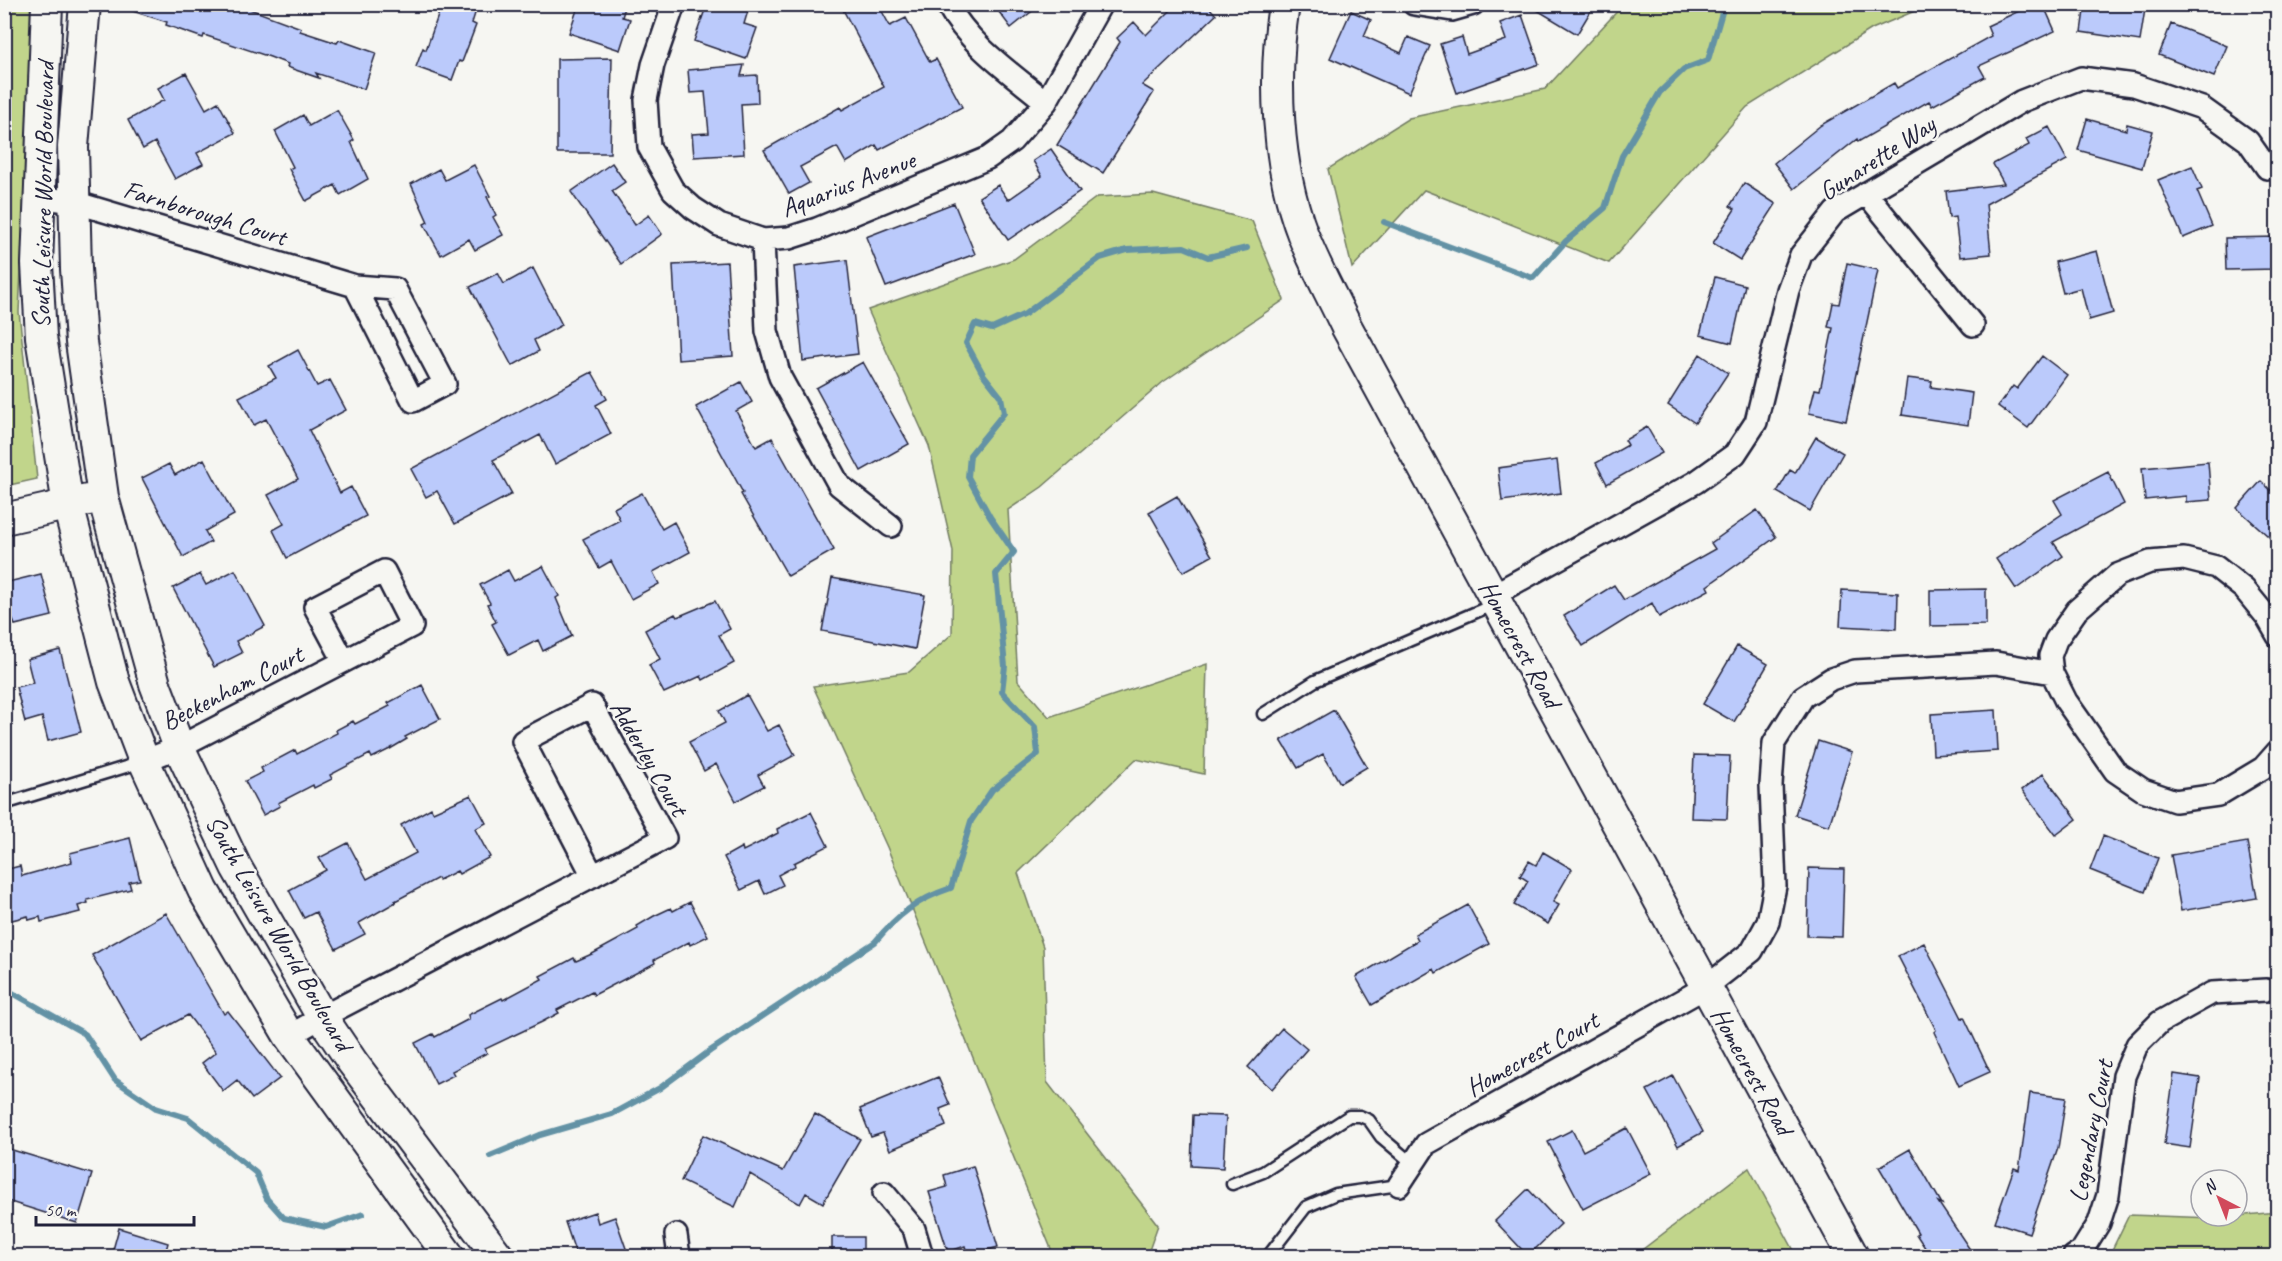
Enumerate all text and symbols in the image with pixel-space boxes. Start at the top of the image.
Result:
street label: South Leisure World Boulevard [24,58,62,329]
street label: Gunarette Way [1813,107,1943,208]
street label: Aquarius Avenue [776,142,922,225]
street label: Farnborough Court [120,173,293,254]
street label: Homecrest Road [1471,574,1570,717]
street label: Beckenham Court [156,637,311,738]
street label: Adderley Court [603,694,697,824]
street label: South Leisure World Boulevard [198,809,362,1060]
street label: Homecrest Road [1703,1001,1802,1144]
street label: Homecrest Court [1460,1003,1606,1104]
street label: Legendary Court [2061,1055,2121,1205]
north arrow [2189,1168,2249,1228]
text: N [2199,1175,2222,1198]
scale bar [36,1189,194,1227]
text: 50 m [45,1199,78,1221]

